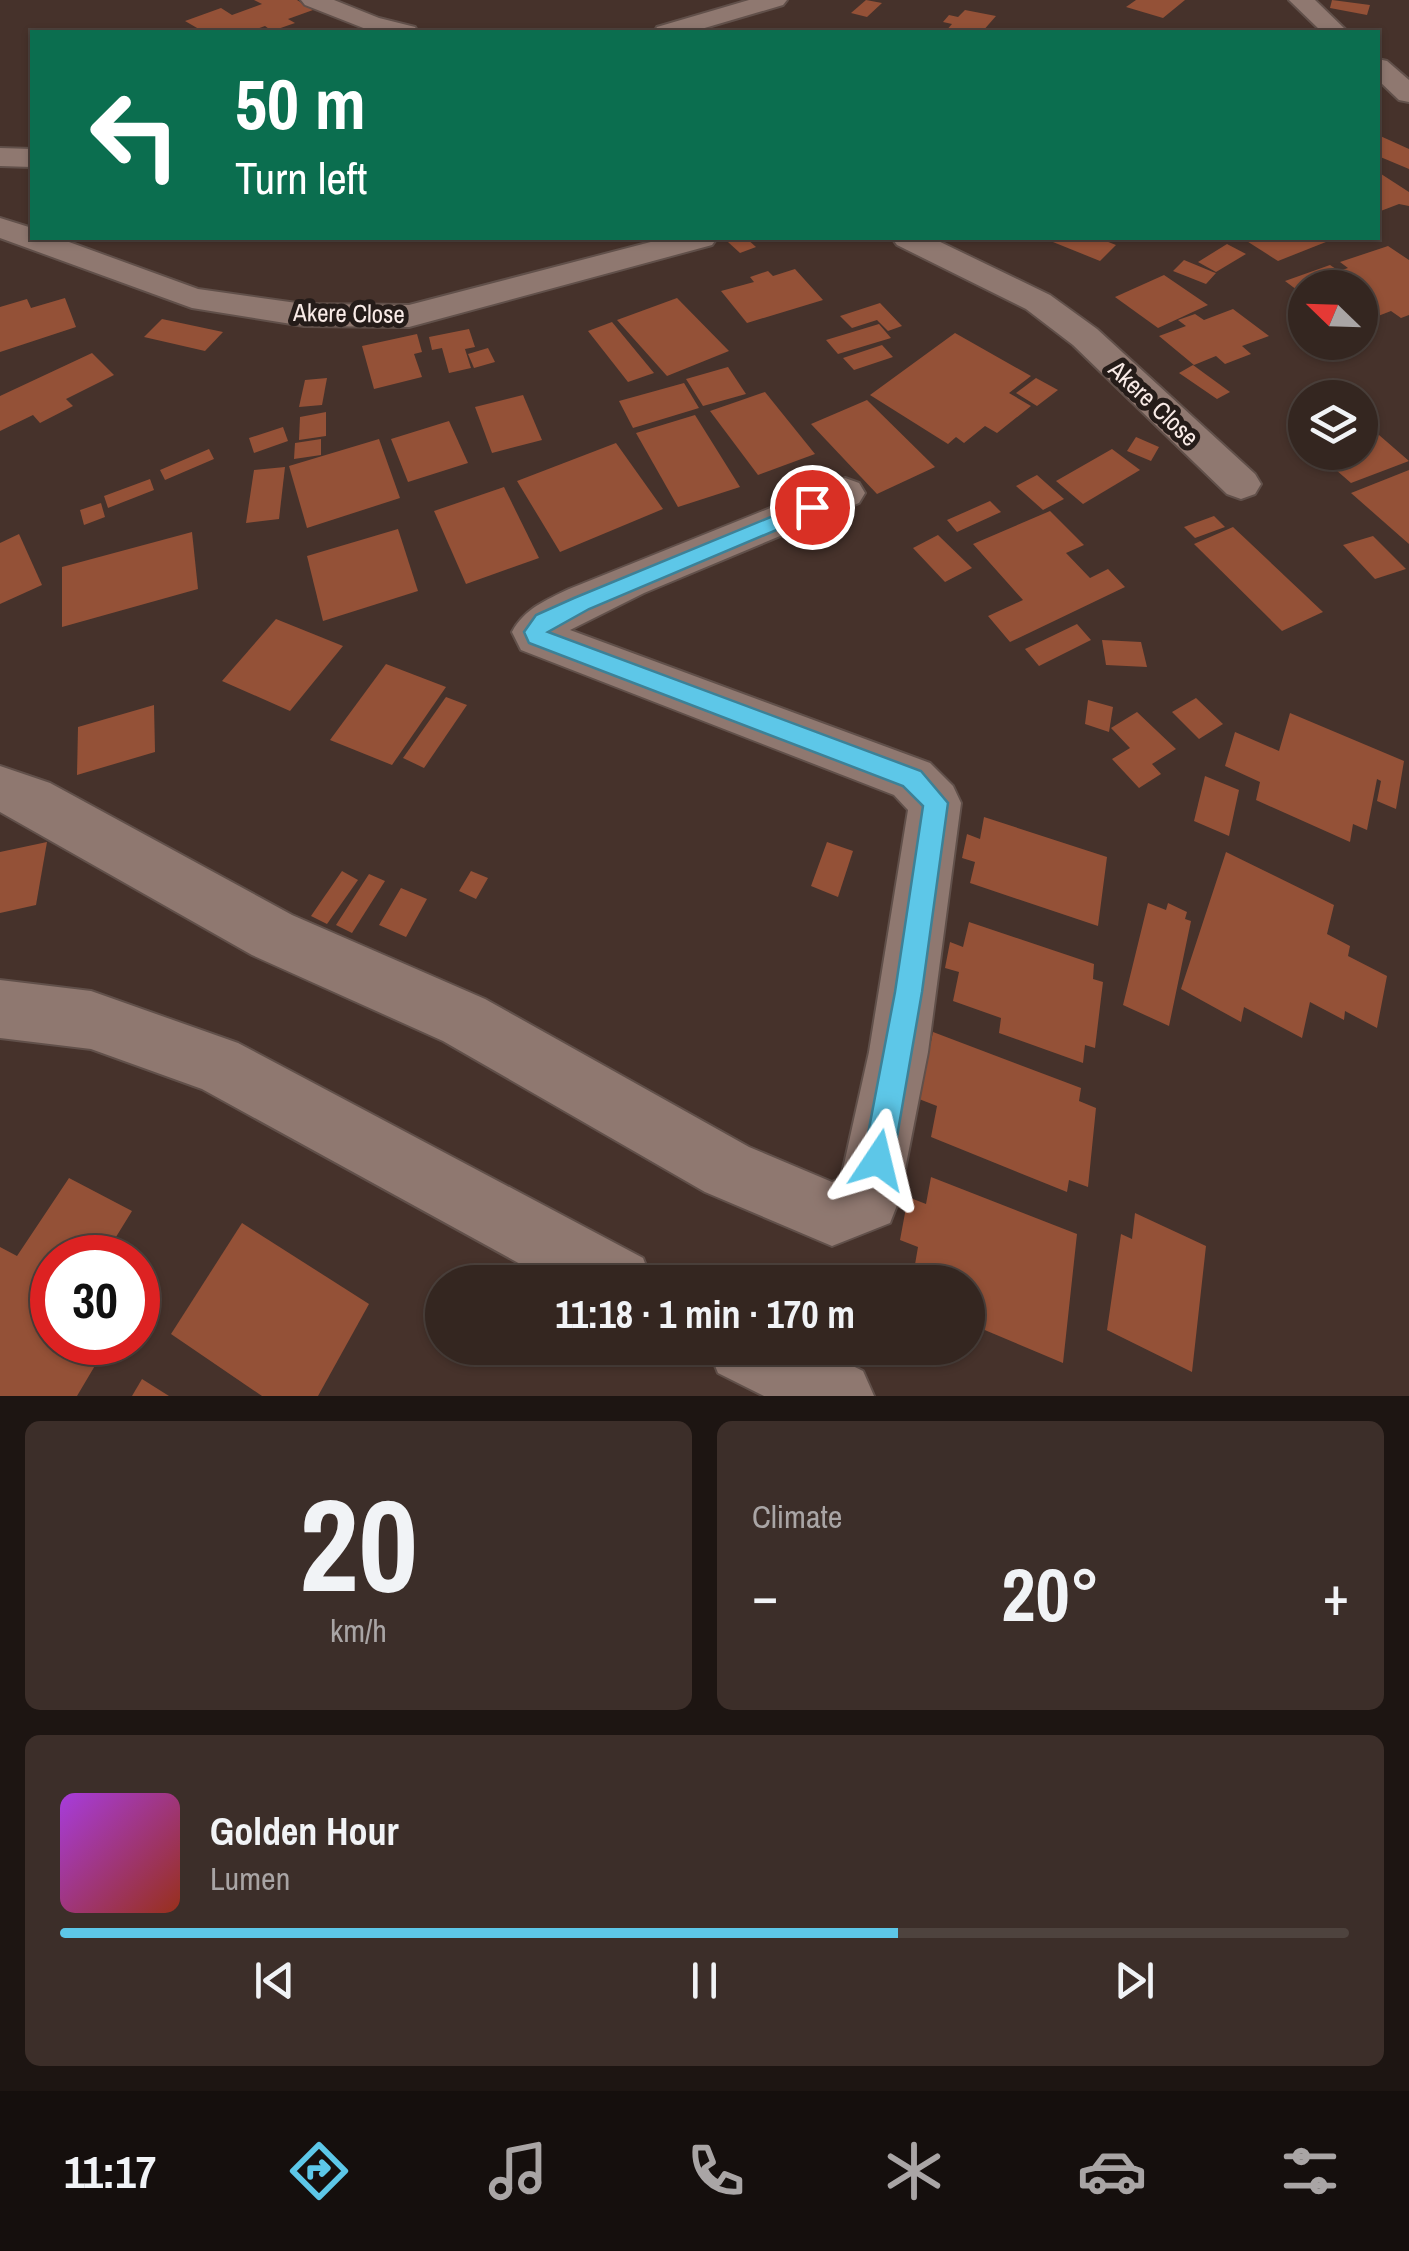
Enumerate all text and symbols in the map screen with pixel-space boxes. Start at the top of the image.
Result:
text: 50 m [235,57,366,151]
icon: left [70,70,200,200]
text: Turn left [235,147,367,208]
north arrow [1288,270,1378,360]
map controls [1288,270,1378,470]
street label: Akere Close [292,295,405,331]
street label: Akere Close [1101,352,1206,454]
button: layers [1288,380,1378,470]
pin [770,465,855,550]
icon: arrive [785,480,840,535]
position arrow [826,1108,930,1212]
speed limit sign: 30 [30,1235,160,1365]
text: 11:18 · 1 min · 170 m [555,1289,855,1340]
text: 20 [299,1456,418,1632]
text: Climate [752,1495,842,1538]
text: 20° [1001,1543,1100,1644]
text: − [752,1558,778,1632]
text: + [1323,1558,1349,1632]
text: km/h [330,1609,387,1652]
text: Golden Hour [210,1806,399,1857]
text: Lumen [210,1857,290,1900]
icon: previous [247,1953,302,2008]
icon: pause [677,1953,732,2008]
icon: next [1107,1953,1162,2008]
icon: directions [284,2136,354,2206]
icon: music [483,2136,553,2206]
icon: phone [681,2136,751,2206]
icon: climate [879,2136,949,2206]
icon: car [1077,2136,1147,2206]
icon: filters [1275,2136,1345,2206]
text: 11:17 [64,2141,156,2202]

